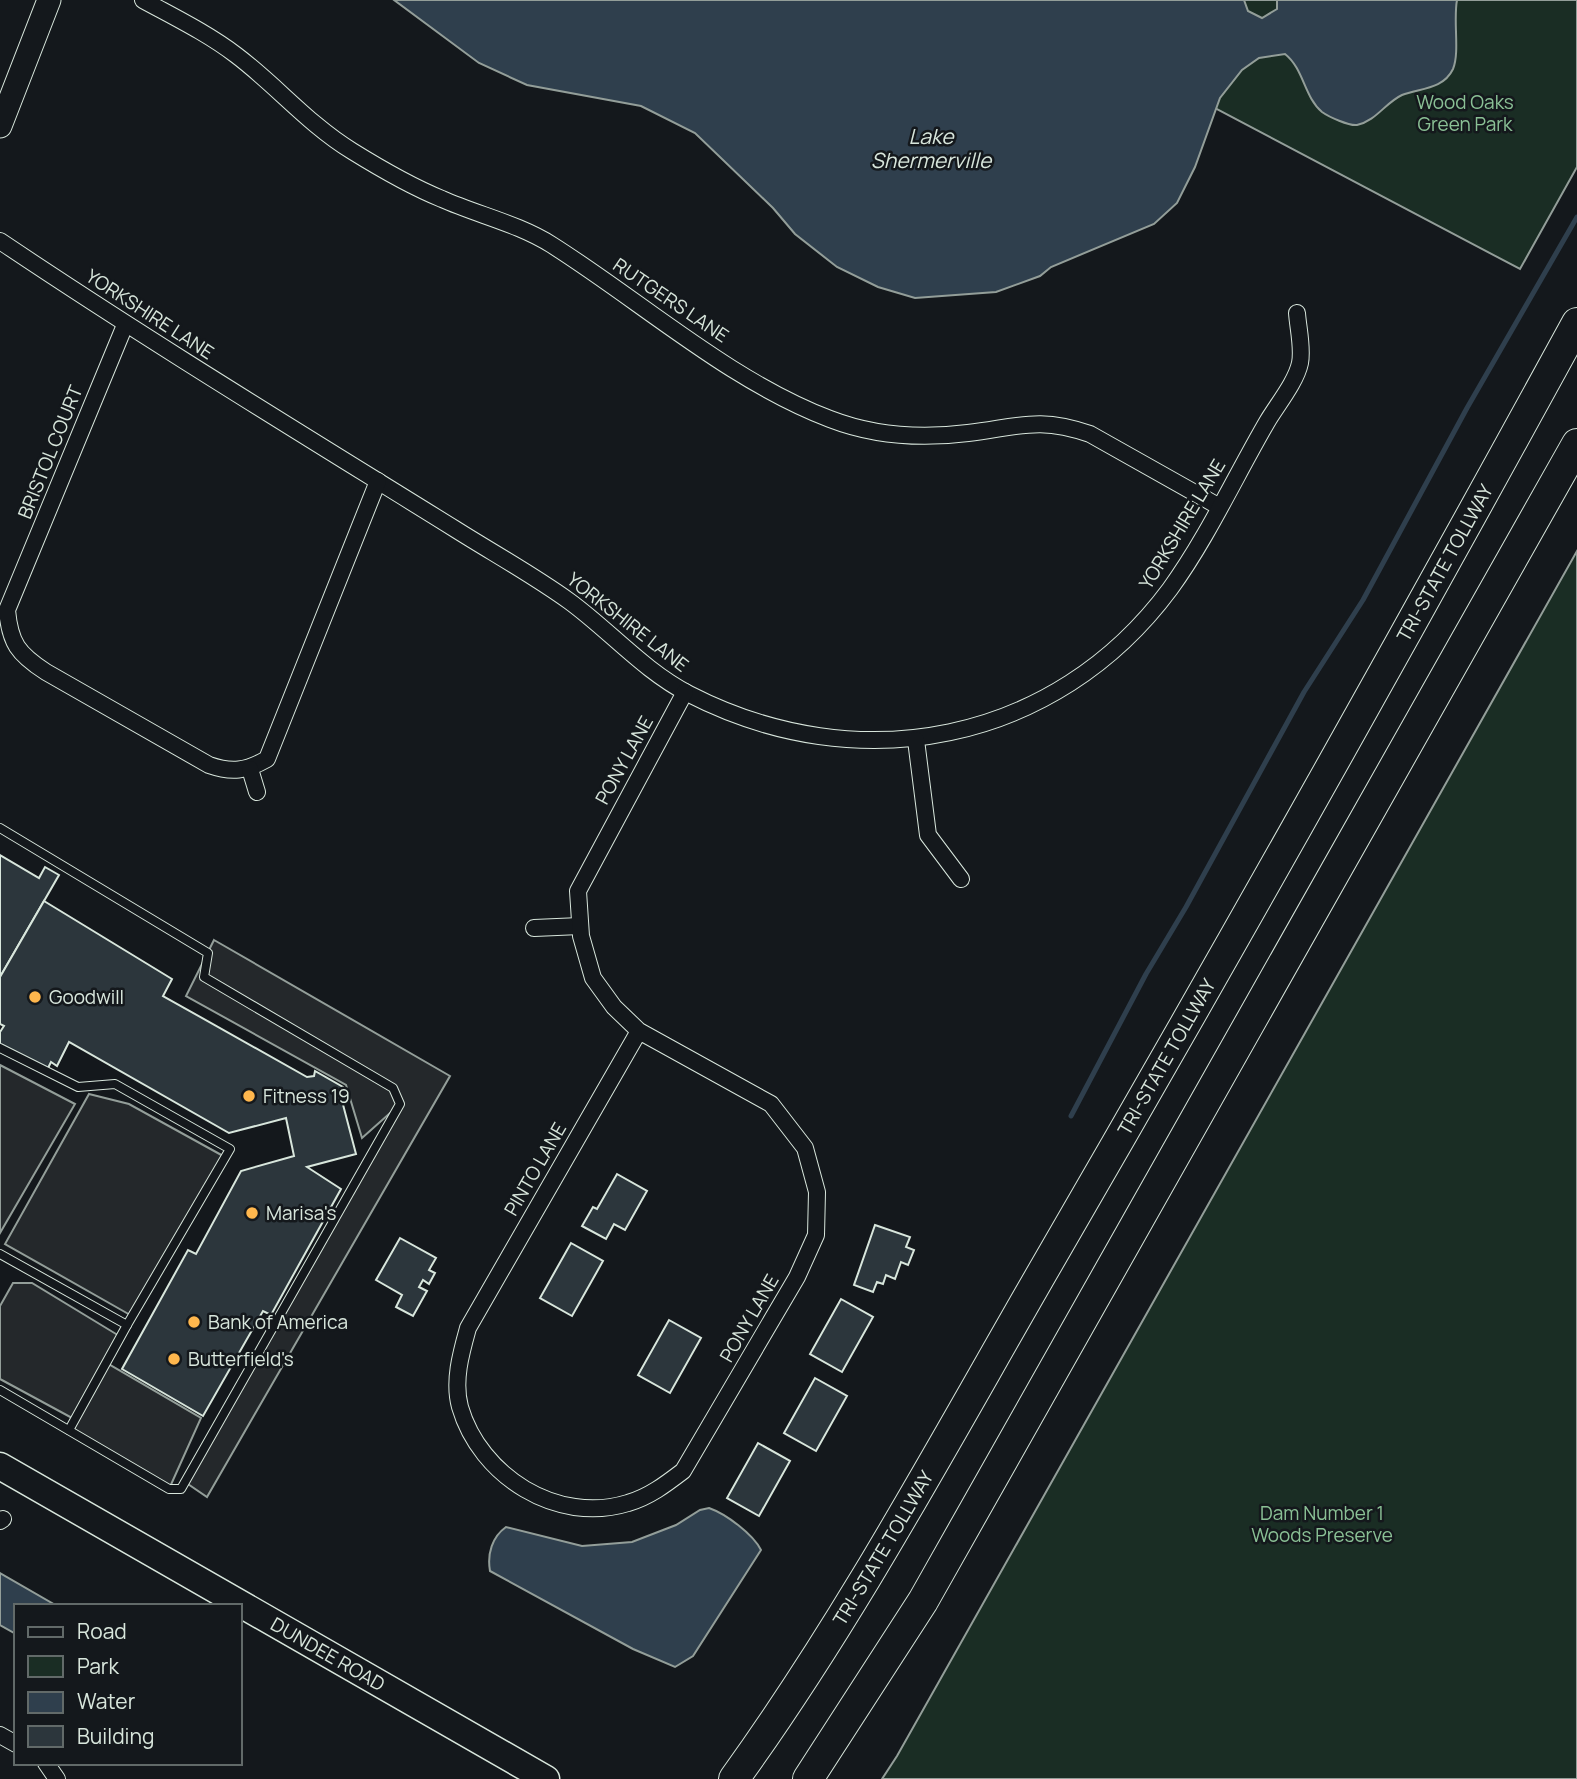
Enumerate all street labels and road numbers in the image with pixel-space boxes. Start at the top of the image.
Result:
street label: RUTGERS LANE [608,252,734,348]
street label: YORKSHIRE LANE [81,263,219,365]
street label: BRISTOL COURT [11,381,89,522]
street label: YORKSHIRE LANE [1133,454,1231,594]
street label: TRI-STATE TOLLWAY [1391,479,1499,646]
street label: YORKSHIRE LANE [562,566,694,678]
street label: PONY LANE [589,711,659,809]
street label: TRI-STATE TOLLWAY [1111,974,1222,1140]
street label: PINTO LANE [498,1118,572,1220]
street label: PONY LANE [713,1269,785,1367]
street label: TRI-STATE TOLLWAY [827,1465,940,1630]
street label: DUNDEE ROAD [266,1611,390,1697]

